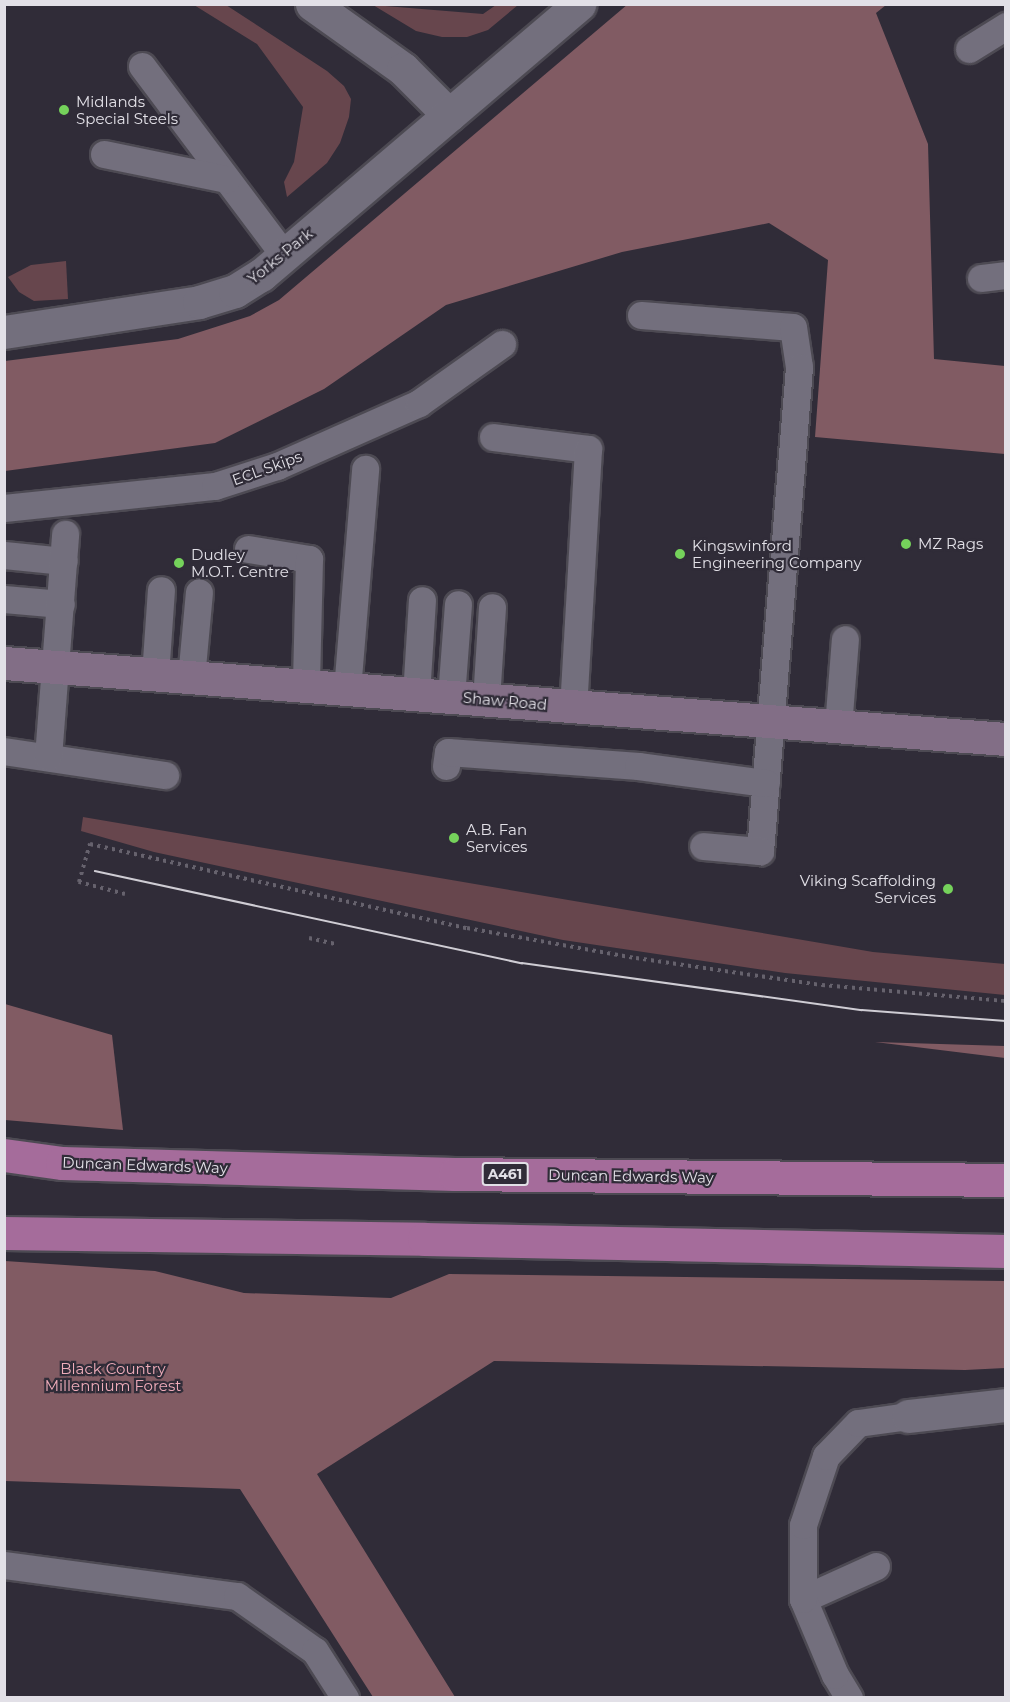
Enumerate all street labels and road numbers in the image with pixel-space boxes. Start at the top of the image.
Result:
street label: Yorks Park [244,224,316,288]
street label: ECL Skips [230,447,304,489]
street label: Shaw Road [462,688,548,714]
street label: Duncan Edwards Way [62,1153,228,1177]
road number: A461 [481,1163,529,1185]
street label: Duncan Edwards Way [548,1166,714,1186]

